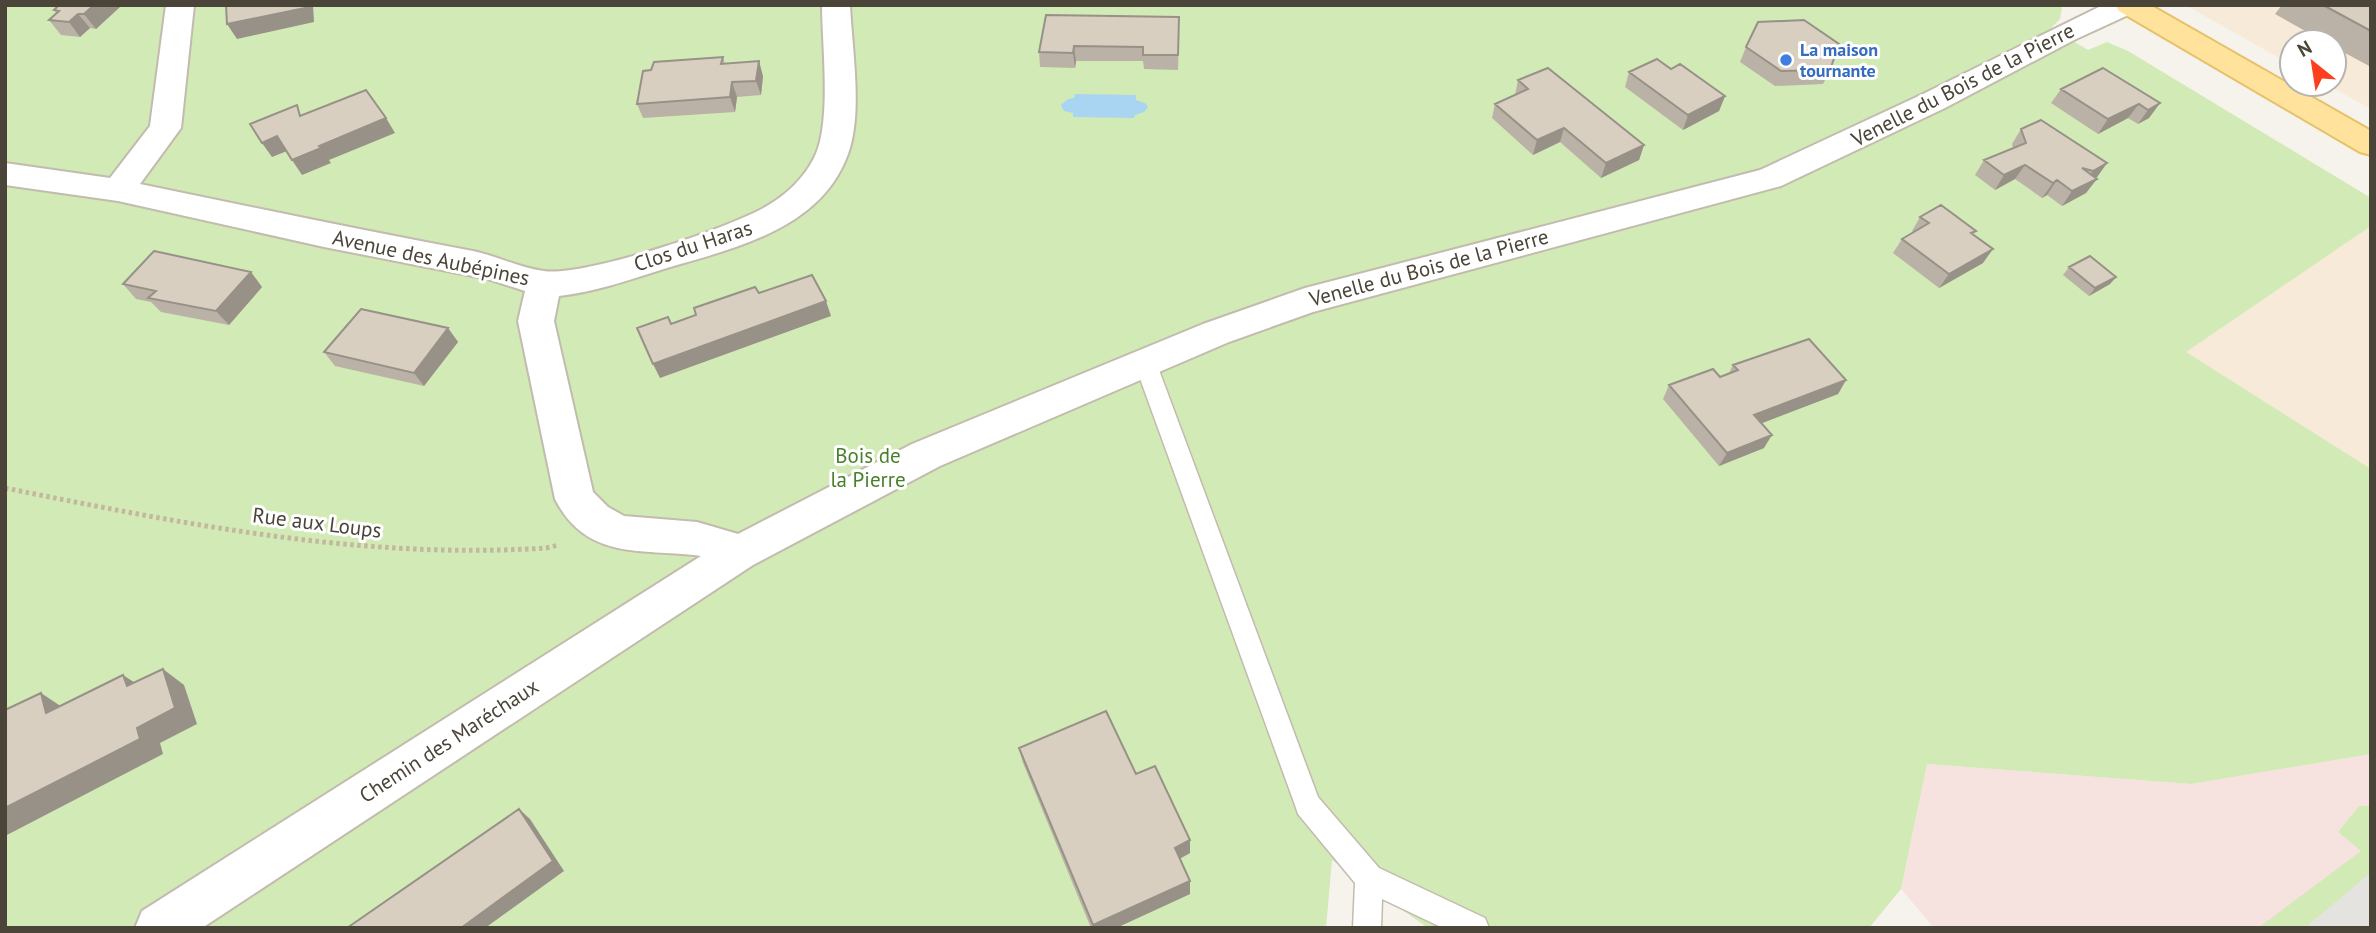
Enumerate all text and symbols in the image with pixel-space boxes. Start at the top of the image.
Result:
street label: Venelle du Bois de la Pierre [1846,17,2079,153]
north arrow [2278,28,2348,98]
text: N [2293,35,2316,62]
place label: La maison tournante [1800,38,1878,82]
marker: La maison tournante [1778,52,1794,68]
street label: Clos du Haras [630,214,755,277]
street label: Avenue des Aubépines [330,223,532,292]
street label: Venelle du Bois de la Pierre [1305,223,1551,313]
park label: Bois de la Pierre [830,442,906,493]
street label: Rue aux Loups [251,501,383,544]
street label: Chemin des Maréchaux [354,672,544,809]

